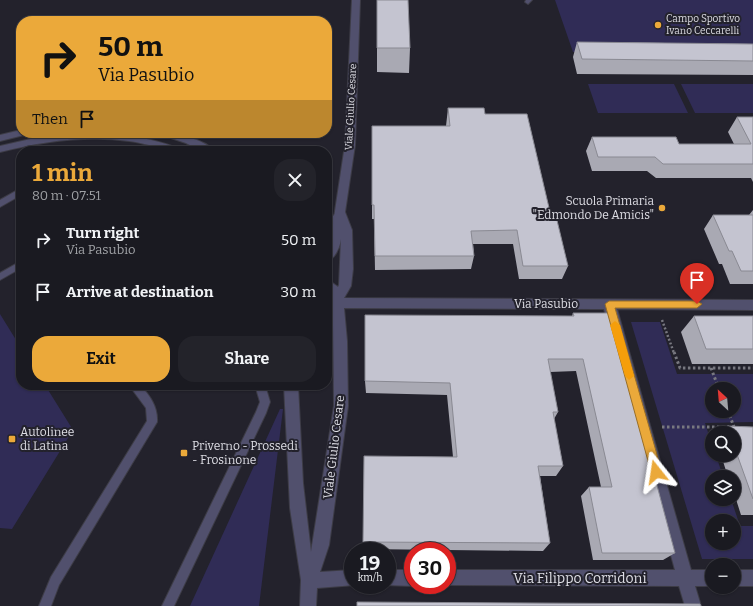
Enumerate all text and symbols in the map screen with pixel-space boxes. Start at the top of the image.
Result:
place label: Campo Sportivo Ivano Ceccarelli [666,13,740,37]
marker: Campo Sportivo Ivano Ceccarelli [653,20,663,30]
text: 50 m [98,30,163,63]
icon: right [32,32,84,84]
street label: Viale Giulio Cesare [343,63,359,151]
text: Via Pasubio [98,64,194,86]
icon: arrive [76,108,98,130]
text: Then [32,110,68,128]
text: 1 min [32,159,93,187]
button: close [274,159,316,201]
text: 80 m · 07:51 [32,188,101,203]
place label: Scuola Primaria "Edmondo De Amicis" [532,194,654,222]
marker: Scuola Primaria "Edmondo De Amicis" [657,203,667,213]
text: Turn right [66,224,139,242]
icon: right [32,229,54,251]
text: 50 m [281,231,316,249]
text: Via Pasubio [66,242,136,257]
pin [680,263,714,304]
icon: arrive [686,269,708,291]
icon: arrive [32,281,54,303]
text: Arrive at destination [66,283,213,301]
text: 30 m [281,283,316,301]
street label: Via Pasubio [514,297,578,311]
button: Exit [32,336,170,382]
button: Share [178,336,316,382]
north arrow [705,382,741,418]
map controls [705,382,741,594]
street label: Viale Giulio Cesare [321,394,347,500]
place label: Autolinee di Latina [20,425,74,453]
button: search [705,426,741,462]
marker: Autolinee di Latina [7,434,17,444]
place label: Priverno - Prossedi - Frosinone [192,439,298,467]
marker: Priverno - Prossedi - Frosinone [179,448,189,458]
position arrow [635,451,677,493]
button: layers [705,470,741,506]
button: + [705,514,741,550]
speed limit sign: 30 [404,542,456,594]
text: 19 [360,551,380,575]
button: − [705,558,741,594]
street label: Via Filippo Corridoni [513,570,647,587]
text: km/h [358,572,382,584]

